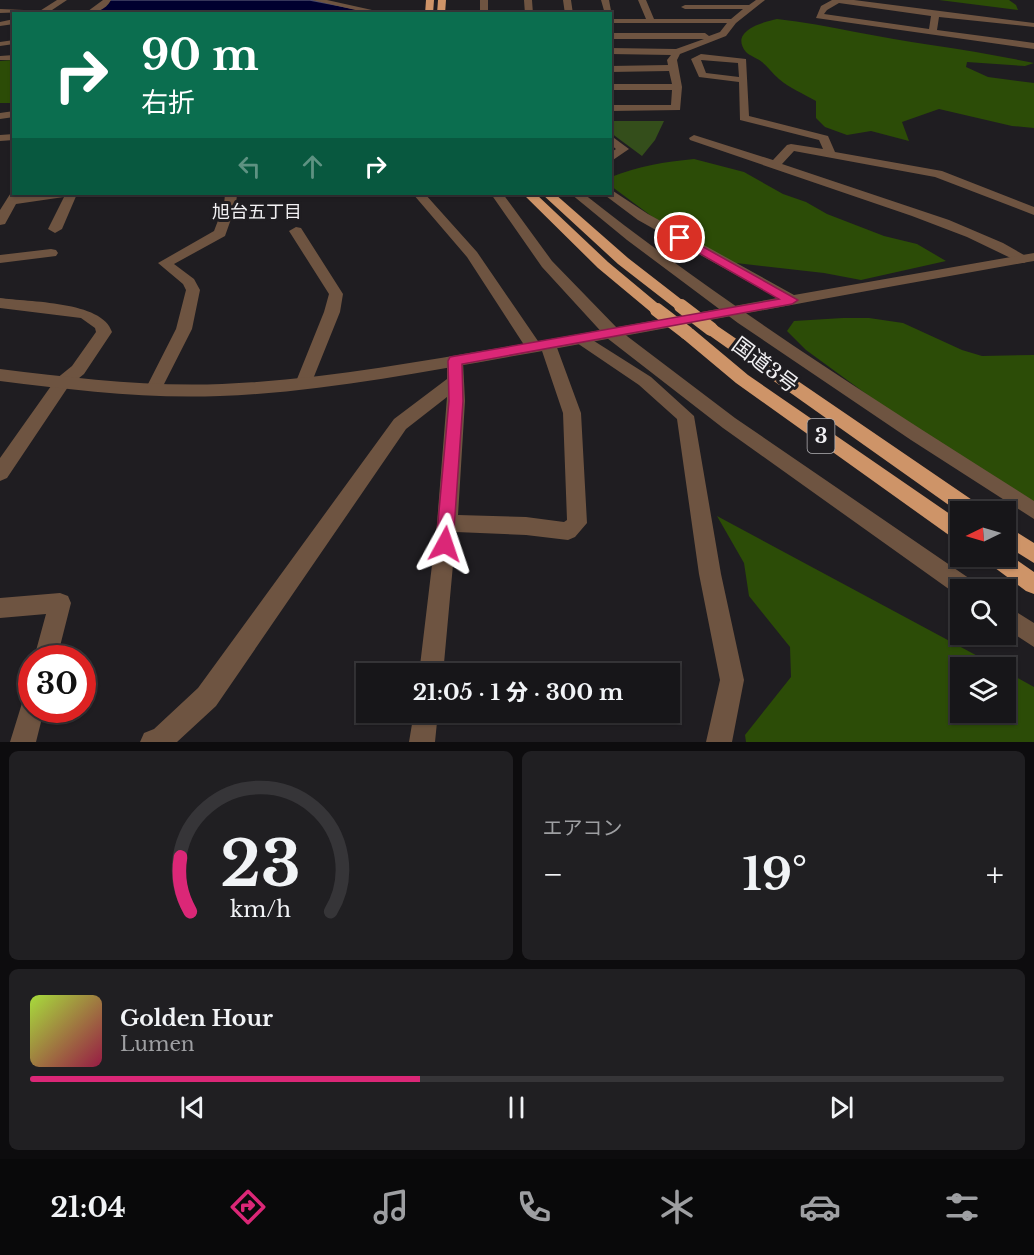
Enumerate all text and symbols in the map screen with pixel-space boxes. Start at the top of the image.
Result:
text: 90 m [141,29,259,81]
icon: right [42,36,120,114]
text: 右折 [141,86,195,119]
icon: left [233,150,266,183]
icon: ahead [296,150,329,183]
icon: right [359,150,392,183]
district label: 旭台五丁目 [212,201,302,223]
pin [654,212,705,263]
icon: arrive [663,221,696,254]
street label: 国道3号 [727,332,803,398]
road number: 3 [808,419,834,453]
north arrow [950,501,1016,567]
map controls [950,501,1016,723]
position arrow [413,512,477,576]
button: search [950,579,1016,645]
speed limit sign: 30 [18,645,96,723]
button: layers [950,657,1016,723]
text: 21:05 · 1 分 · 300 m [413,679,623,706]
text: エアコン [543,816,623,840]
text: 23 [221,825,301,903]
text: 19° [742,846,807,902]
text: − [543,854,563,895]
text: + [986,854,1004,895]
text: km/h [230,897,291,924]
text: Golden Hour [120,1005,273,1032]
text: Lumen [120,1032,195,1056]
icon: previous [176,1091,209,1124]
icon: pause [500,1091,533,1124]
icon: next [825,1091,858,1124]
icon: directions [227,1186,269,1228]
icon: music [370,1186,412,1228]
icon: phone [513,1186,555,1228]
icon: climate [656,1186,698,1228]
icon: car [799,1186,841,1228]
icon: filters [941,1186,983,1228]
text: 21:04 [50,1191,126,1224]

